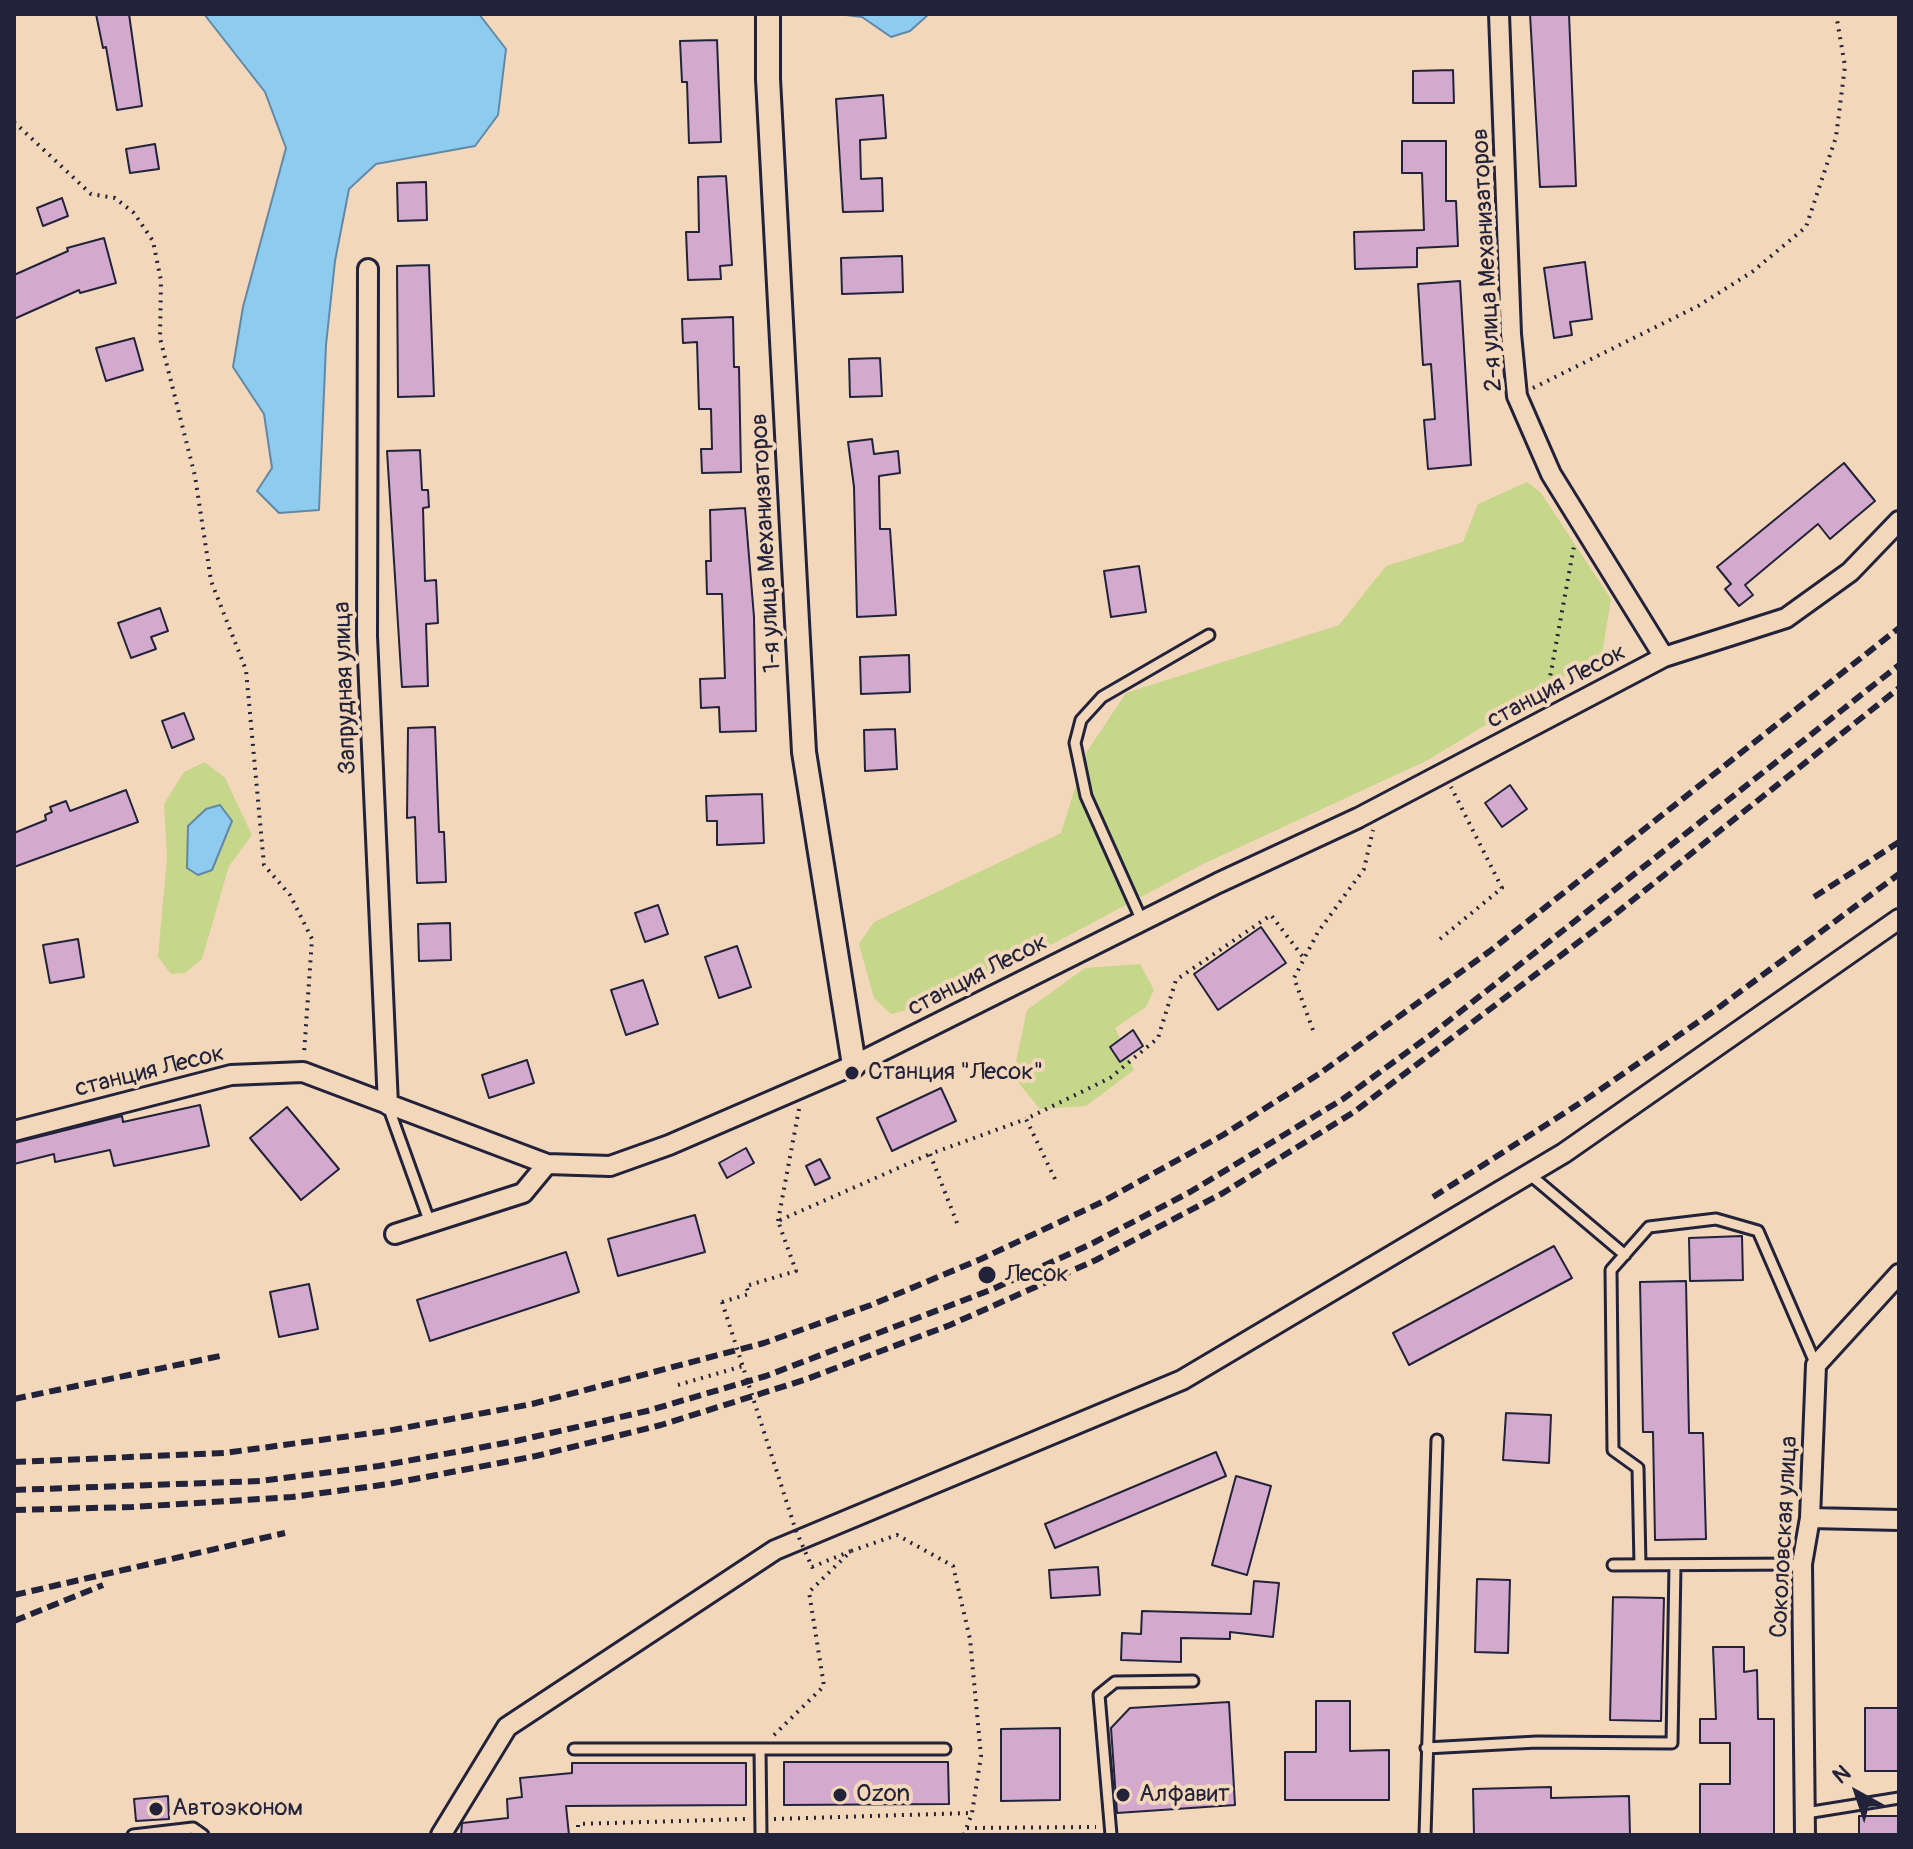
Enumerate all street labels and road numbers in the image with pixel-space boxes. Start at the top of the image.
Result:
street label: 2-я улица Механизаторов [1467,128,1509,392]
street label: 1-я улица Механизаторов [746,413,788,673]
street label: Запрудная улица [329,601,363,775]
street label: станция Лесок [1483,638,1631,736]
street label: станция Лесок [903,928,1053,1024]
street label: станция Лесок [72,1040,228,1104]
street label: Соколовская улица [1765,1435,1805,1639]

